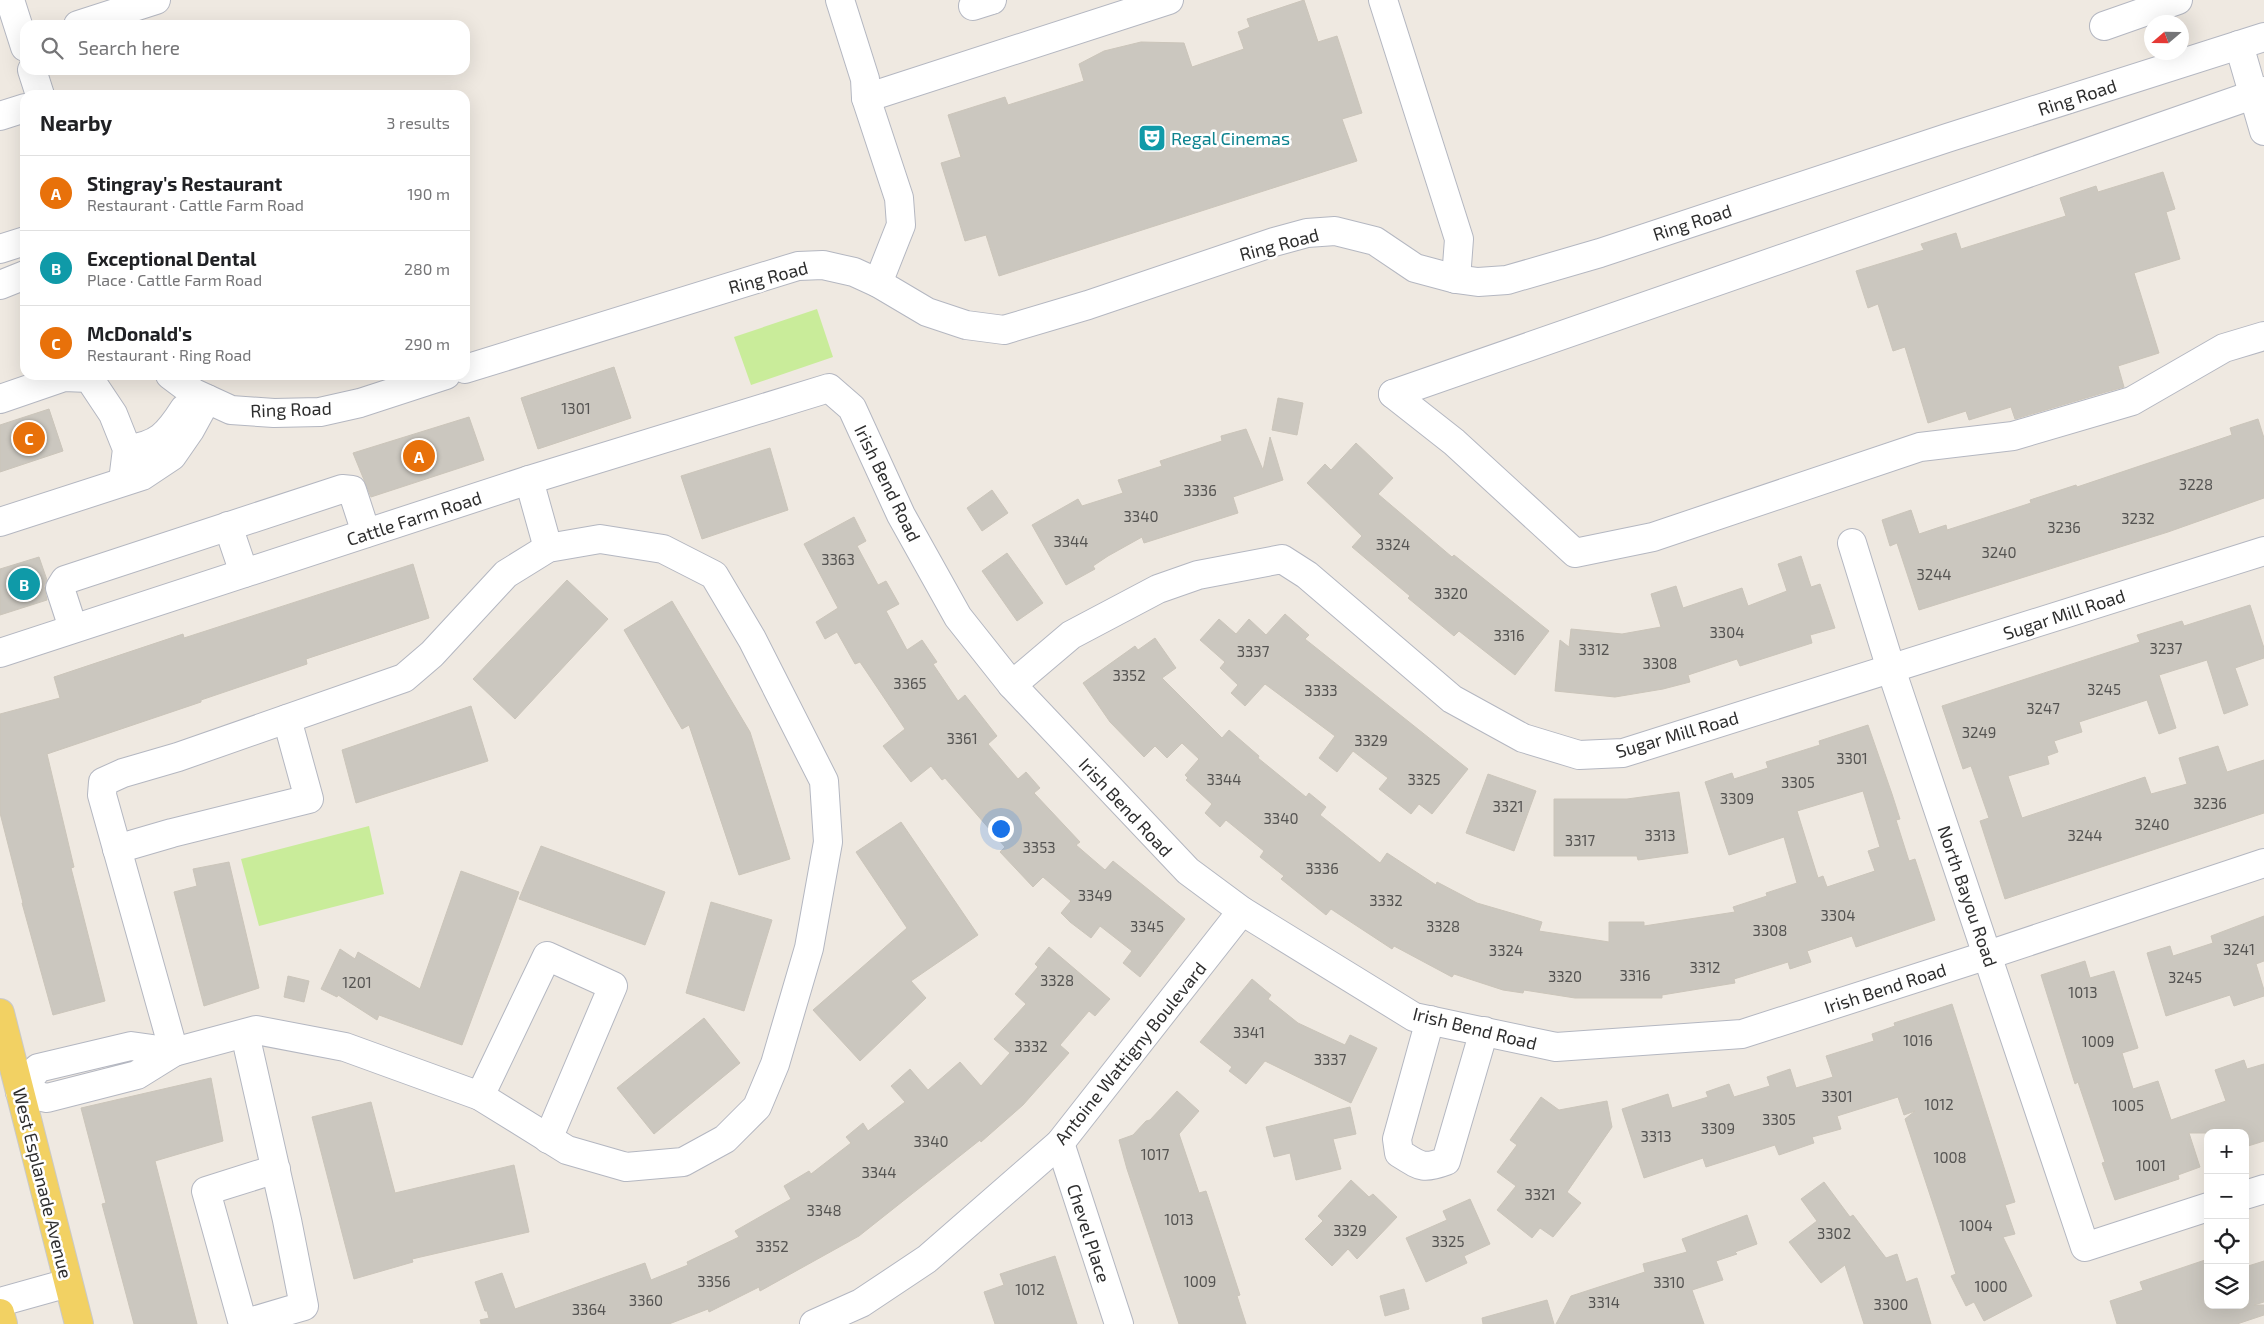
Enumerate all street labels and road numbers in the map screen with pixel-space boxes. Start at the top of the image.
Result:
street label: Ring Road [2035,74,2119,120]
street label: Ring Road [1650,199,1734,245]
street label: Ring Road [1237,223,1321,265]
street label: Ring Road [726,256,810,298]
street label: Ring Road [250,397,332,421]
street label: Irish Bend Road [850,421,926,545]
street label: Cattle Farm Road [344,486,484,550]
street label: Sugar Mill Road [2000,584,2128,644]
street label: Sugar Mill Road [1613,706,1741,762]
street label: Irish Bend Road [1075,753,1177,861]
street label: North Bayou Road [1934,823,2002,969]
street label: Antoine Wattigny Boulevard [1049,957,1211,1149]
street label: Irish Bend Road [1821,958,1949,1018]
street label: Irish Bend Road [1411,1002,1539,1054]
street label: West Esplanade Avenue [9,1085,77,1281]
street label: Chevel Place [1063,1181,1115,1285]

